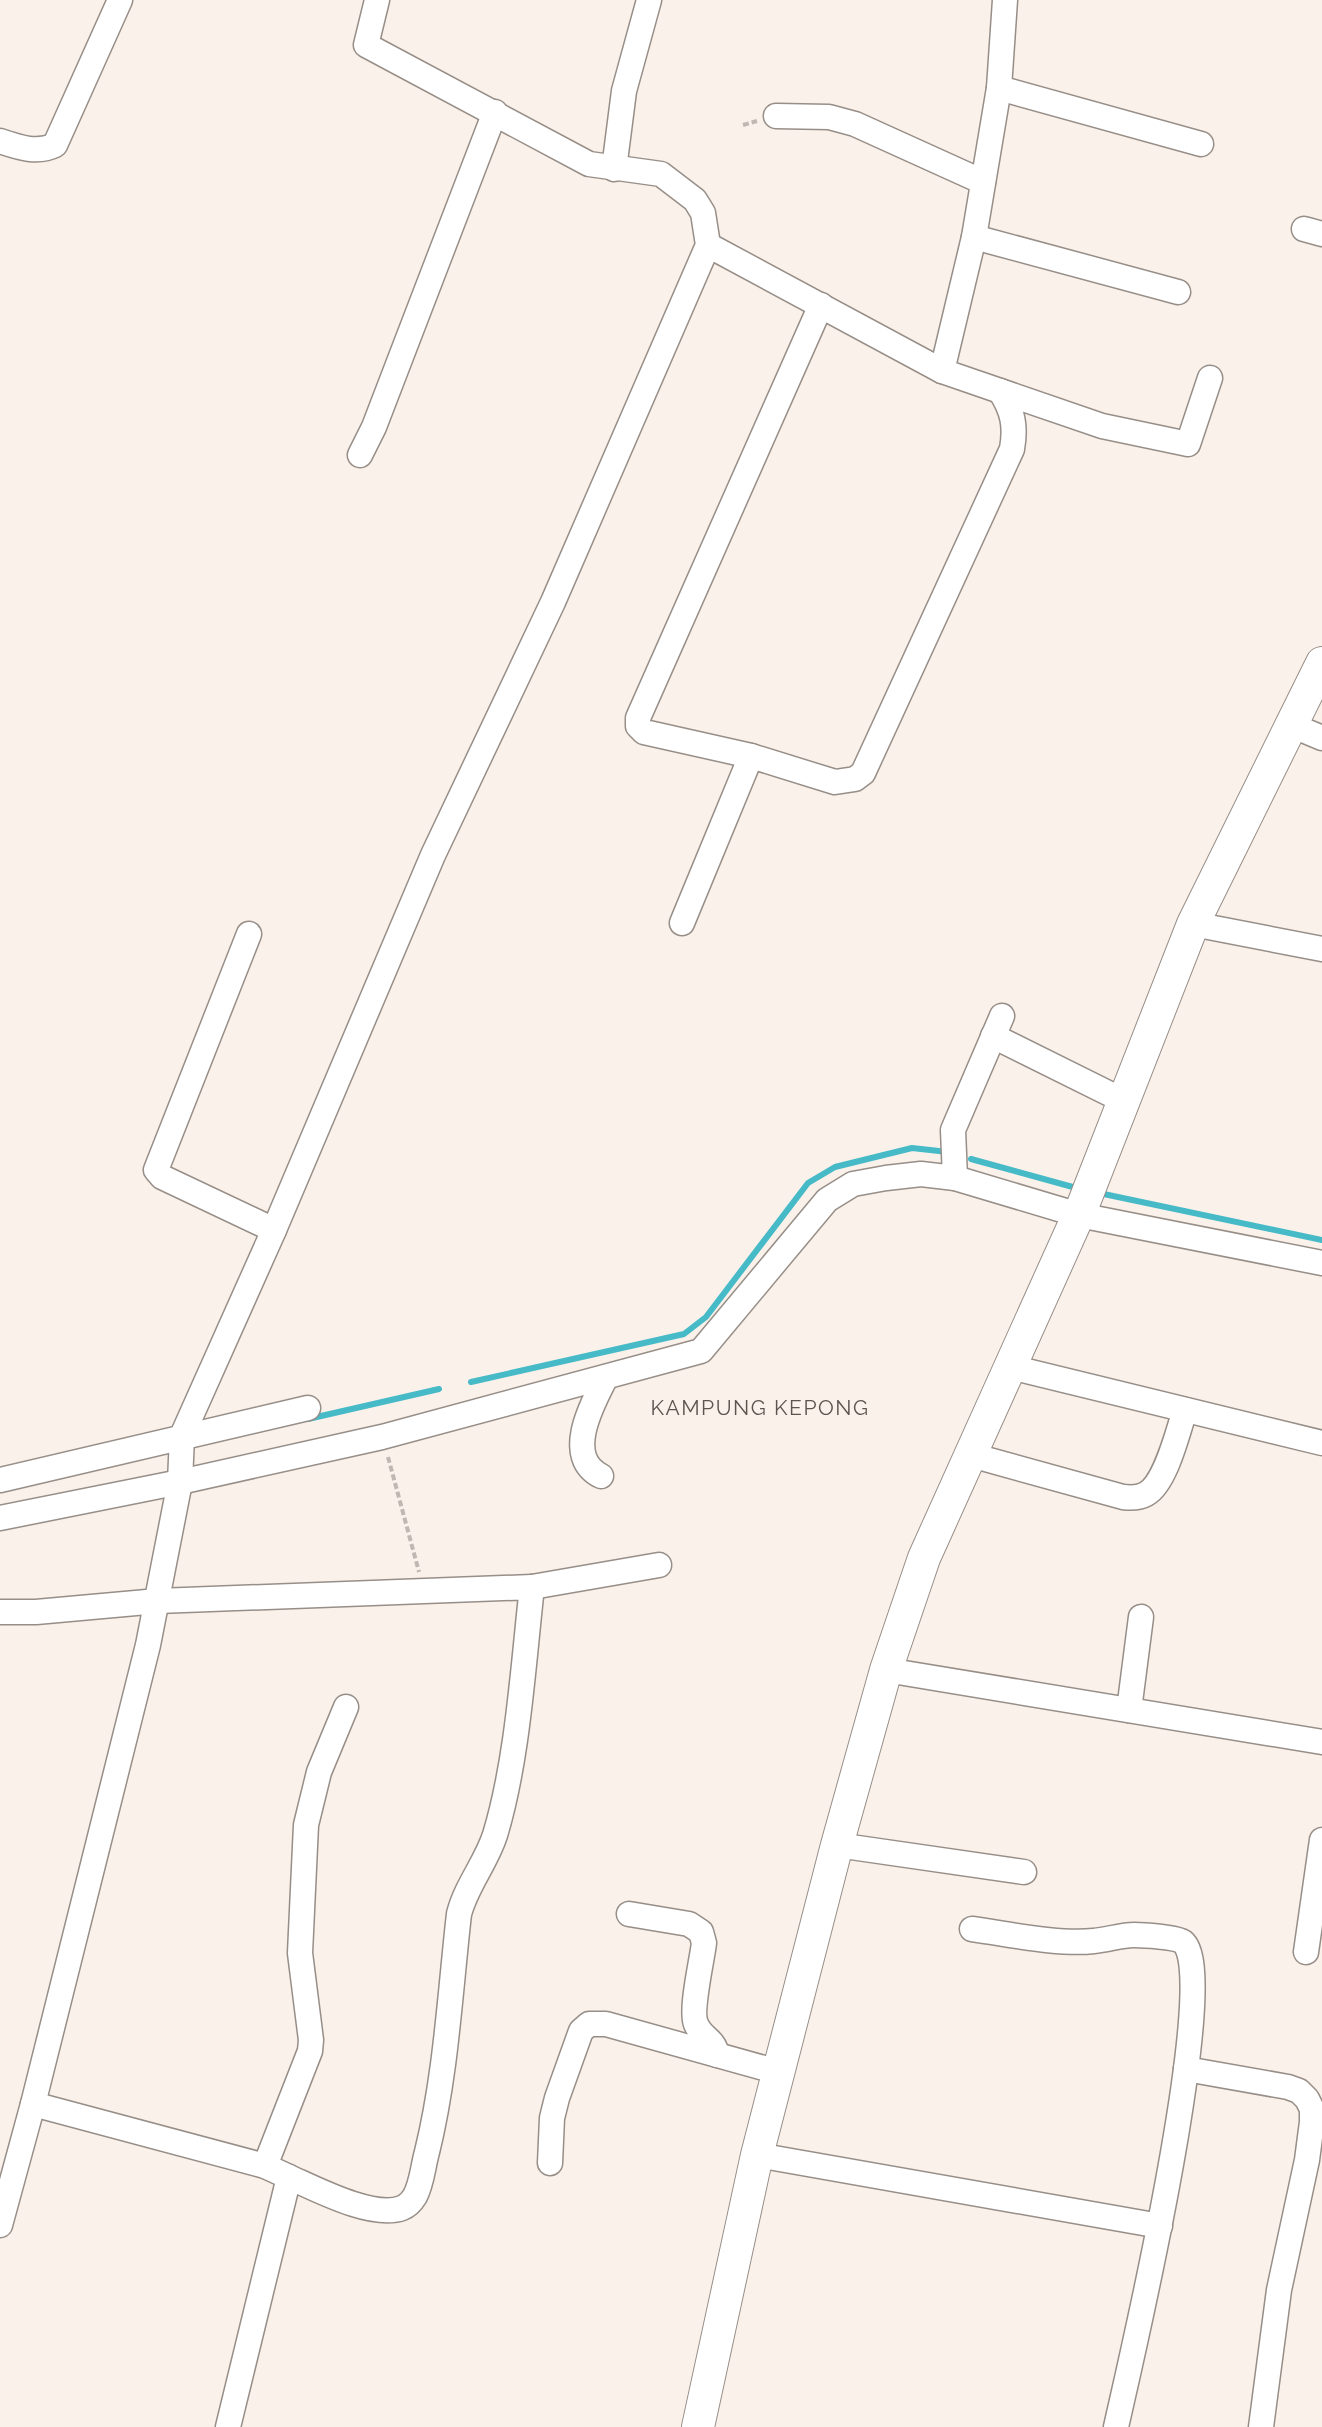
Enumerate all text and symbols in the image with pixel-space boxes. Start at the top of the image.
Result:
district label: KAMPUNG KEPONG [650,1395,870,1420]

